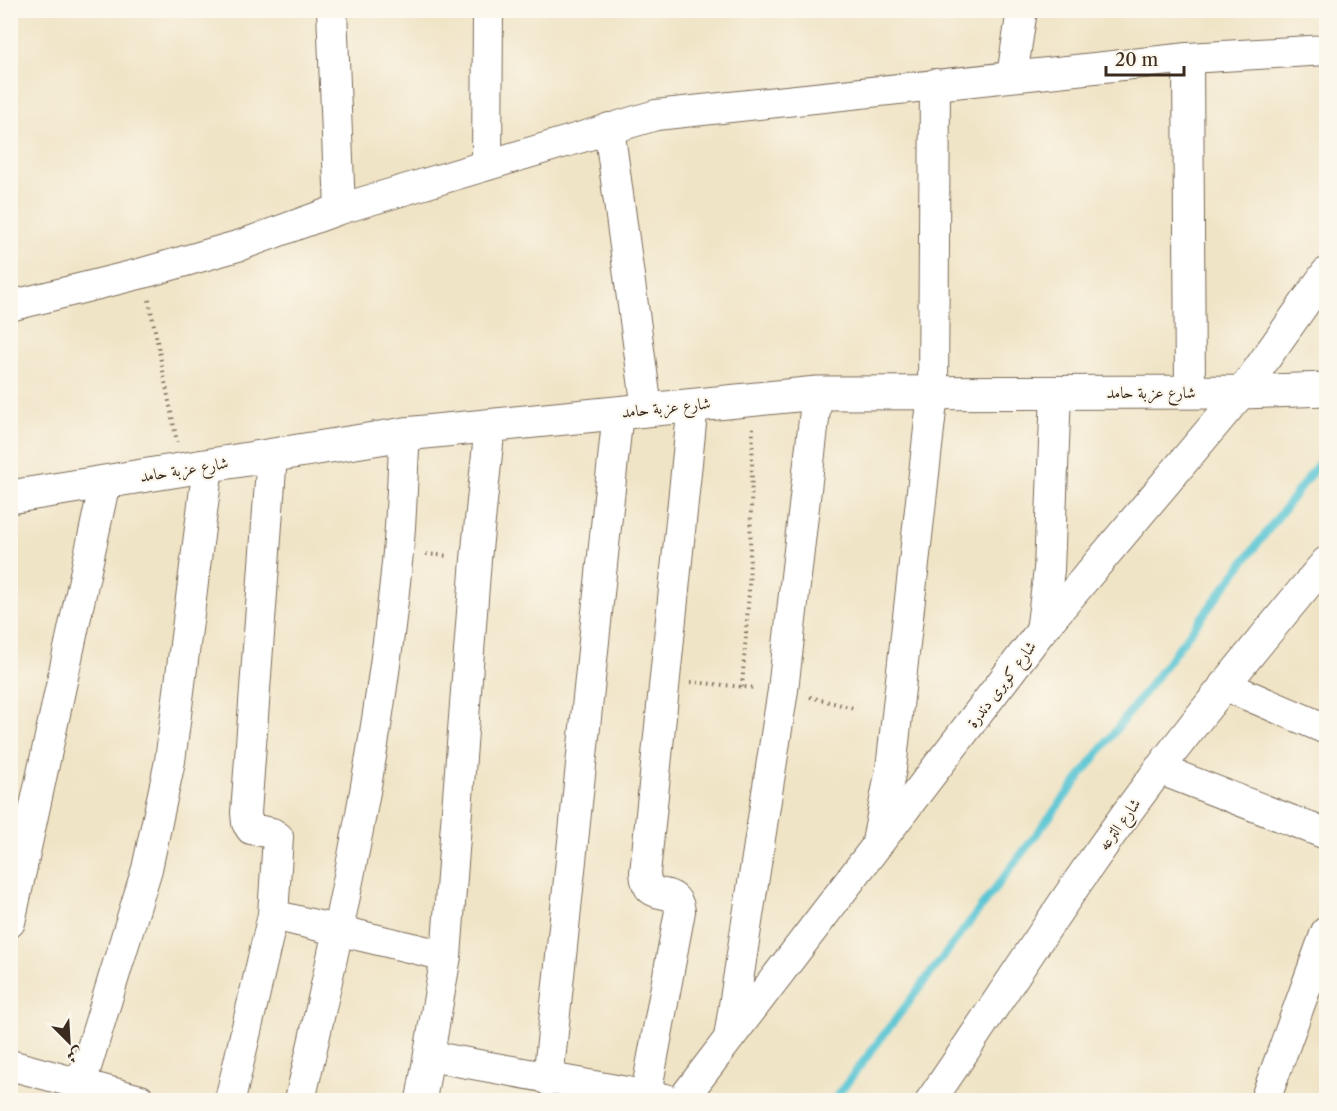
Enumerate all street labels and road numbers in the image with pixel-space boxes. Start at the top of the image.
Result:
street label: شارع عزبة حامد [1106,382,1196,406]
street label: شارع عزبة حامد [621,392,712,426]
street label: شارع عزبة حامد [138,452,230,490]
street label: شارع كوبرى دندرة [962,637,1043,734]
street label: شارع الترعه [1093,794,1148,856]

